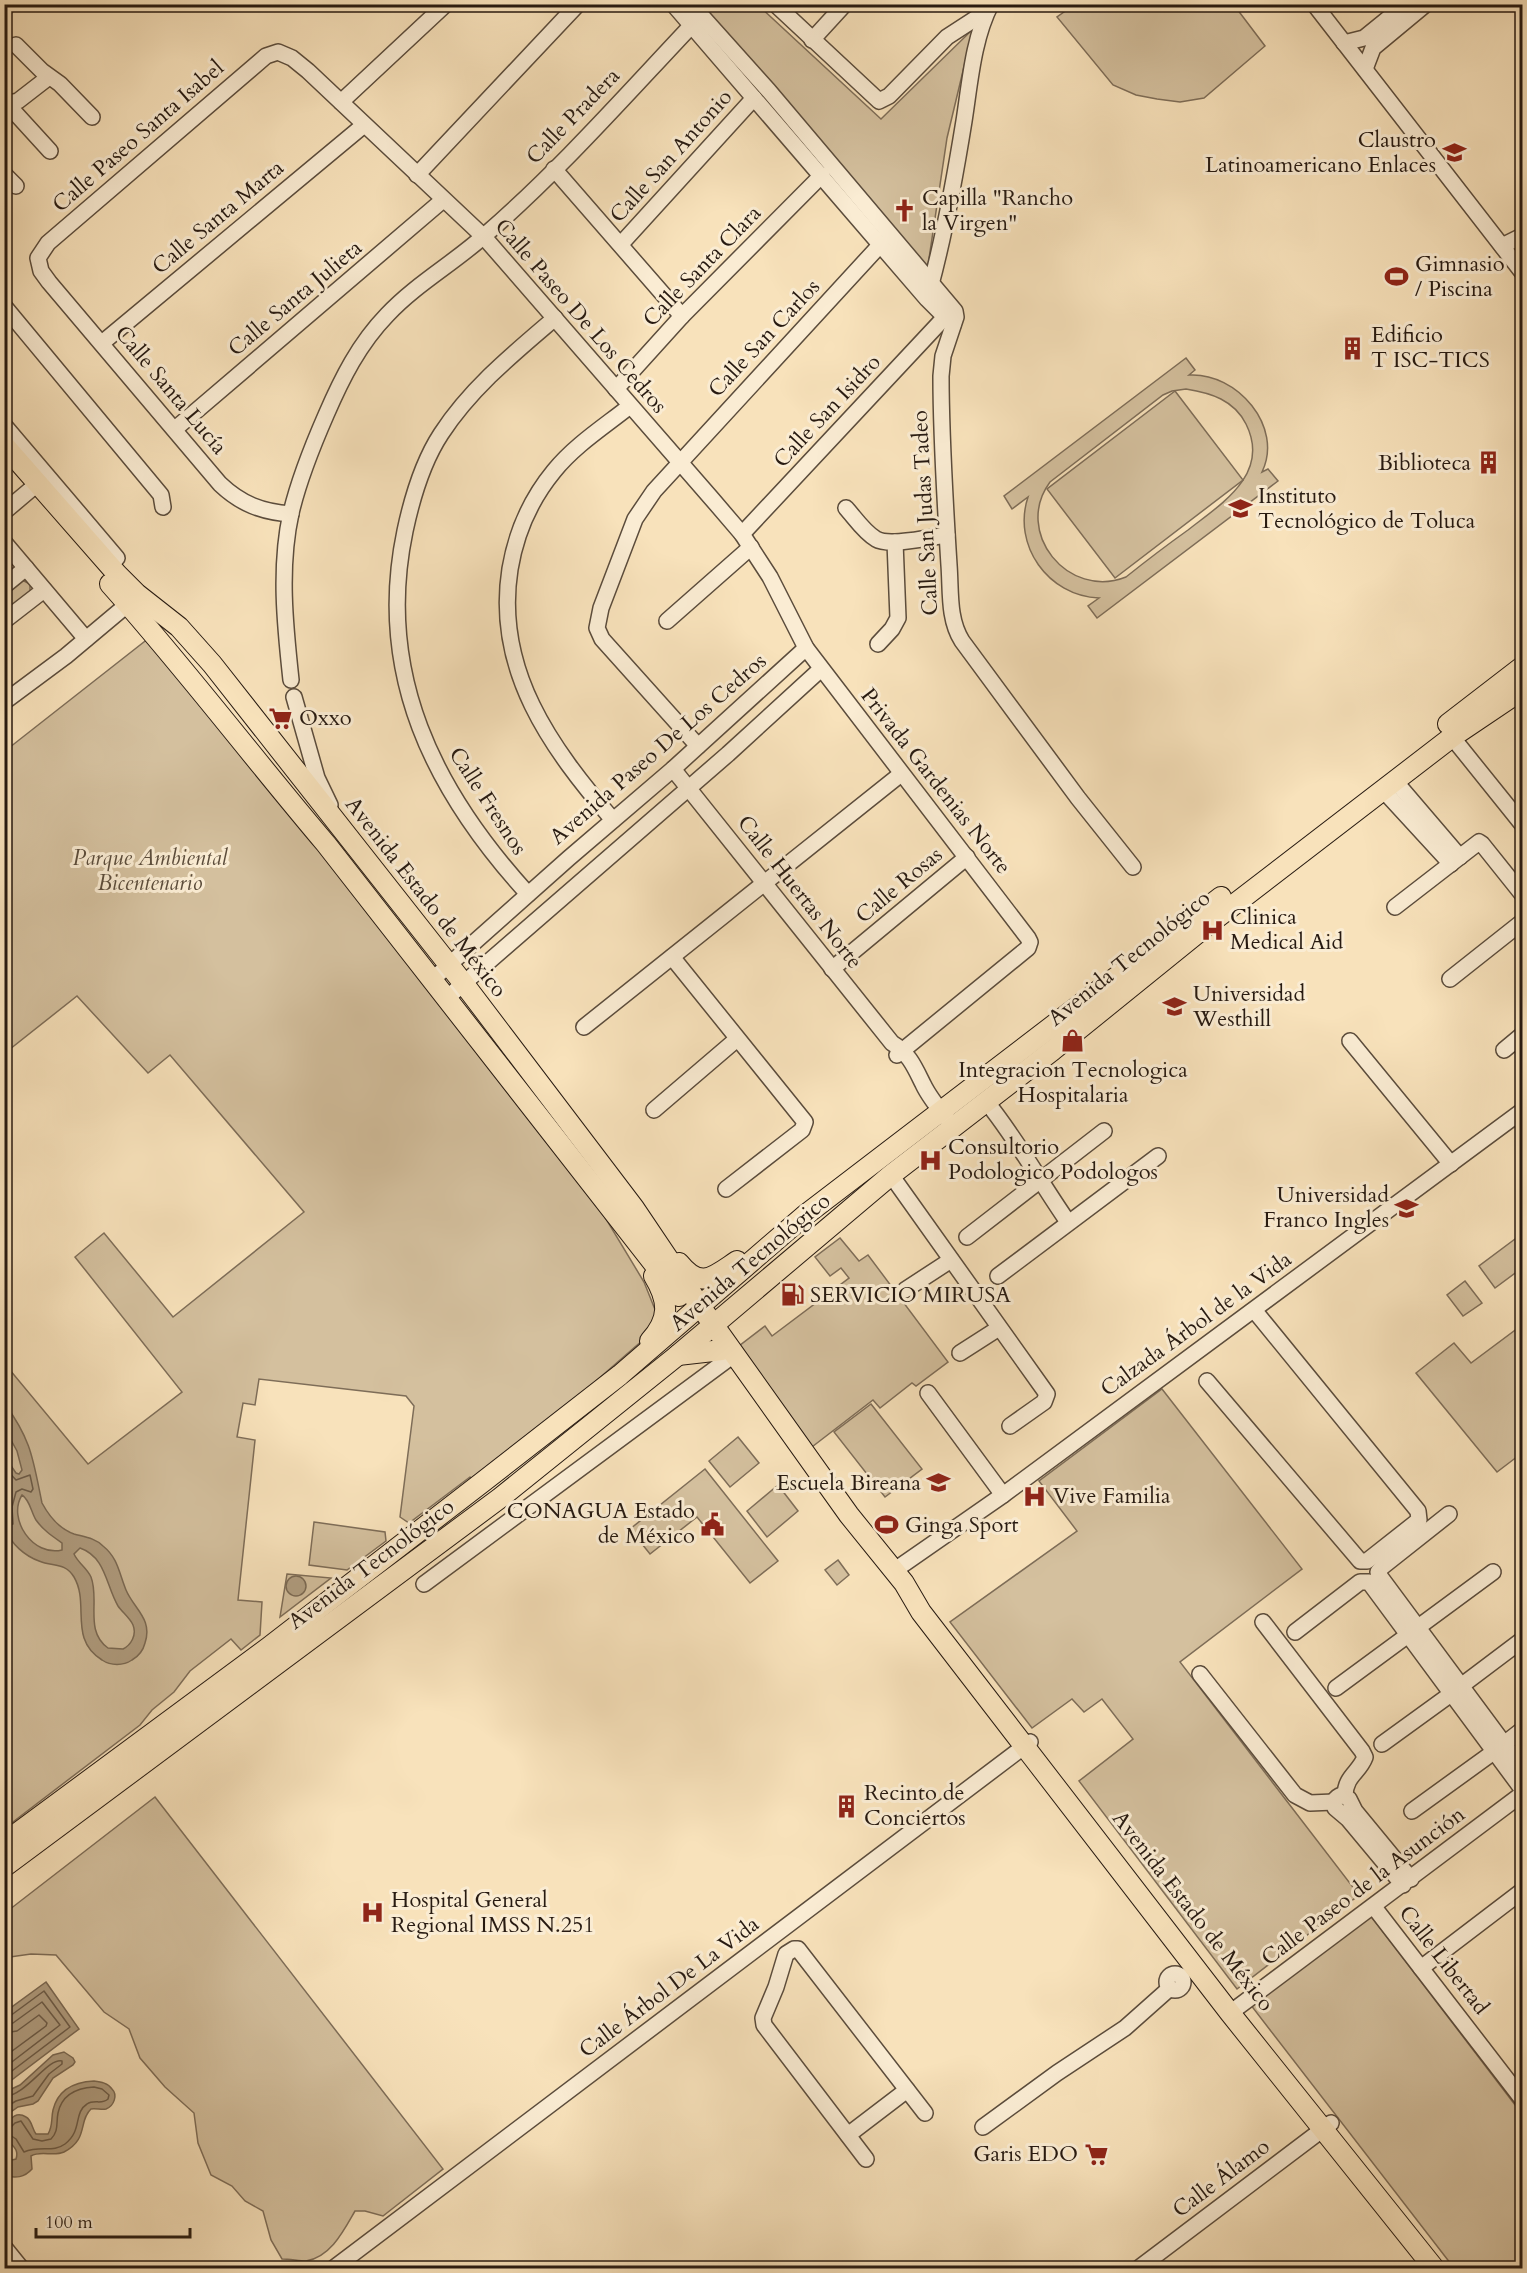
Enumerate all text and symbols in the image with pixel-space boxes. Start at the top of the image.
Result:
street label: Calle Paseo Santa Isabel [46,53,231,219]
street label: Calle Pradera [519,61,627,171]
street label: Calle San Antonio [603,83,739,229]
place label: Claustro Latinoamericano Enlaces [1205,125,1436,180]
school or university icon: Claustro Latinoamericano Enlaces [1441,140,1467,166]
street label: Calle Santa Marta [146,153,291,281]
place label: Capilla "Rancho la Virgen" [922,183,1073,238]
street label: Calle Santa Clara [636,198,768,333]
church icon: Capilla "Rancho la Virgen" [891,198,917,224]
street label: Calle Paseo De Los Cedros [488,212,674,420]
street label: Calle Santa Julieta [222,233,369,363]
place label: Gimnasio / Piscina [1415,249,1505,304]
sports icon: Gimnasio / Piscina [1384,264,1410,290]
street label: Calle San Carlos [701,272,827,404]
street label: Calle Santa Lucía [108,319,234,461]
place label: Edificio T ISC-TICS [1371,320,1490,375]
building icon: Edificio T ISC-TICS [1340,335,1366,361]
street label: Calle San Isidro [767,348,888,474]
street label: Calle San Judas Tadeo [905,409,945,616]
place label: Biblioteca [1378,448,1471,478]
building icon: Biblioteca [1476,450,1502,476]
place label: Instituto Tecnológico de Toluca [1258,481,1476,536]
school or university icon: Instituto Tecnológico de Toluca [1227,496,1253,522]
street label: Avenida Paseo De Los Cedros [543,646,773,852]
street label: Privada Gardenias Norte [854,682,1018,880]
place label: Oxxo [299,703,352,733]
supermarket icon: Oxxo [268,705,294,731]
street label: Calle Fresnos [442,741,534,861]
street label: Avenida Estado de México [338,791,514,1004]
street label: Calle Huertas Norte [731,809,869,975]
street label: Calle Rosas [849,840,949,930]
park label: Parque Ambiental Bicentenario [72,843,229,898]
street label: Avenida Tecnológico [1041,883,1217,1033]
place label: Clinica Medical Aid [1230,902,1343,957]
hospital icon: Clinica Medical Aid [1199,917,1225,943]
place label: Universidad Westhill [1192,979,1306,1034]
school or university icon: Universidad Westhill [1162,994,1188,1020]
shop icon: Integracion Tecnologica Hospitalaria [1060,1028,1086,1054]
place label: Integracion Tecnologica Hospitalaria [958,1055,1188,1110]
place label: Consultorio Podologico Podologos [948,1132,1158,1187]
hospital icon: Consultorio Podologico Podologos [917,1147,943,1173]
place label: Universidad Franco Ingles [1263,1180,1389,1235]
street label: Avenida Tecnológico [663,1186,837,1338]
school or university icon: Universidad Franco Ingles [1394,1195,1420,1221]
street label: Calzada Árbol de la Vida [1094,1244,1298,1404]
place label: SERVICIO MIRUSA [810,1280,1011,1310]
fuel station icon: SERVICIO MIRUSA [779,1282,805,1308]
place label: Escuela Bireana [776,1468,921,1498]
school or university icon: Escuela Bireana [926,1470,952,1496]
place label: Vive Familia [1053,1481,1171,1511]
hospital icon: Vive Familia [1022,1483,1048,1509]
street label: Avenida Tecnológico [282,1491,460,1636]
place label: CONAGUA Estado de México [507,1496,695,1551]
place label: Ginga Sport [905,1510,1018,1540]
public building icon: CONAGUA Estado de México [700,1511,726,1537]
sports icon: Ginga Sport [874,1512,900,1538]
place label: Recinto de Conciertos [864,1778,966,1833]
building icon: Recinto de Conciertos [833,1793,859,1819]
street label: Calle Paseo de la Asunción [1255,1799,1471,1973]
street label: Avenida Estado de México [1105,1805,1281,2018]
place label: Hospital General Regional IMSS N.251 [391,1885,595,1940]
street label: Calle Libertad [1392,1899,1496,2021]
hospital icon: Hospital General Regional IMSS N.251 [360,1900,386,1926]
street label: Calle Árbol De La Vida [573,1909,766,2065]
street label: Calle Álamo [1166,2131,1276,2224]
place label: Garis EDO [973,2139,1078,2169]
supermarket icon: Garis EDO [1083,2141,1109,2167]
scale bar [36,2201,190,2239]
text: 100 m [45,2210,93,2235]

